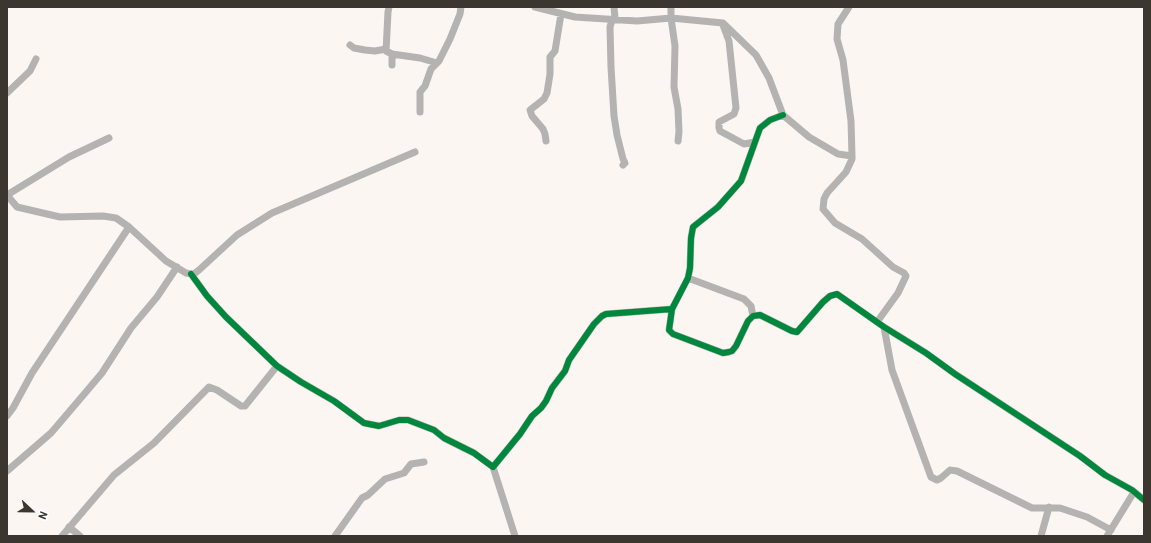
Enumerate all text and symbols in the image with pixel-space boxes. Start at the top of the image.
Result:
north arrow [12,491,52,531]
text: N [36,510,51,522]

